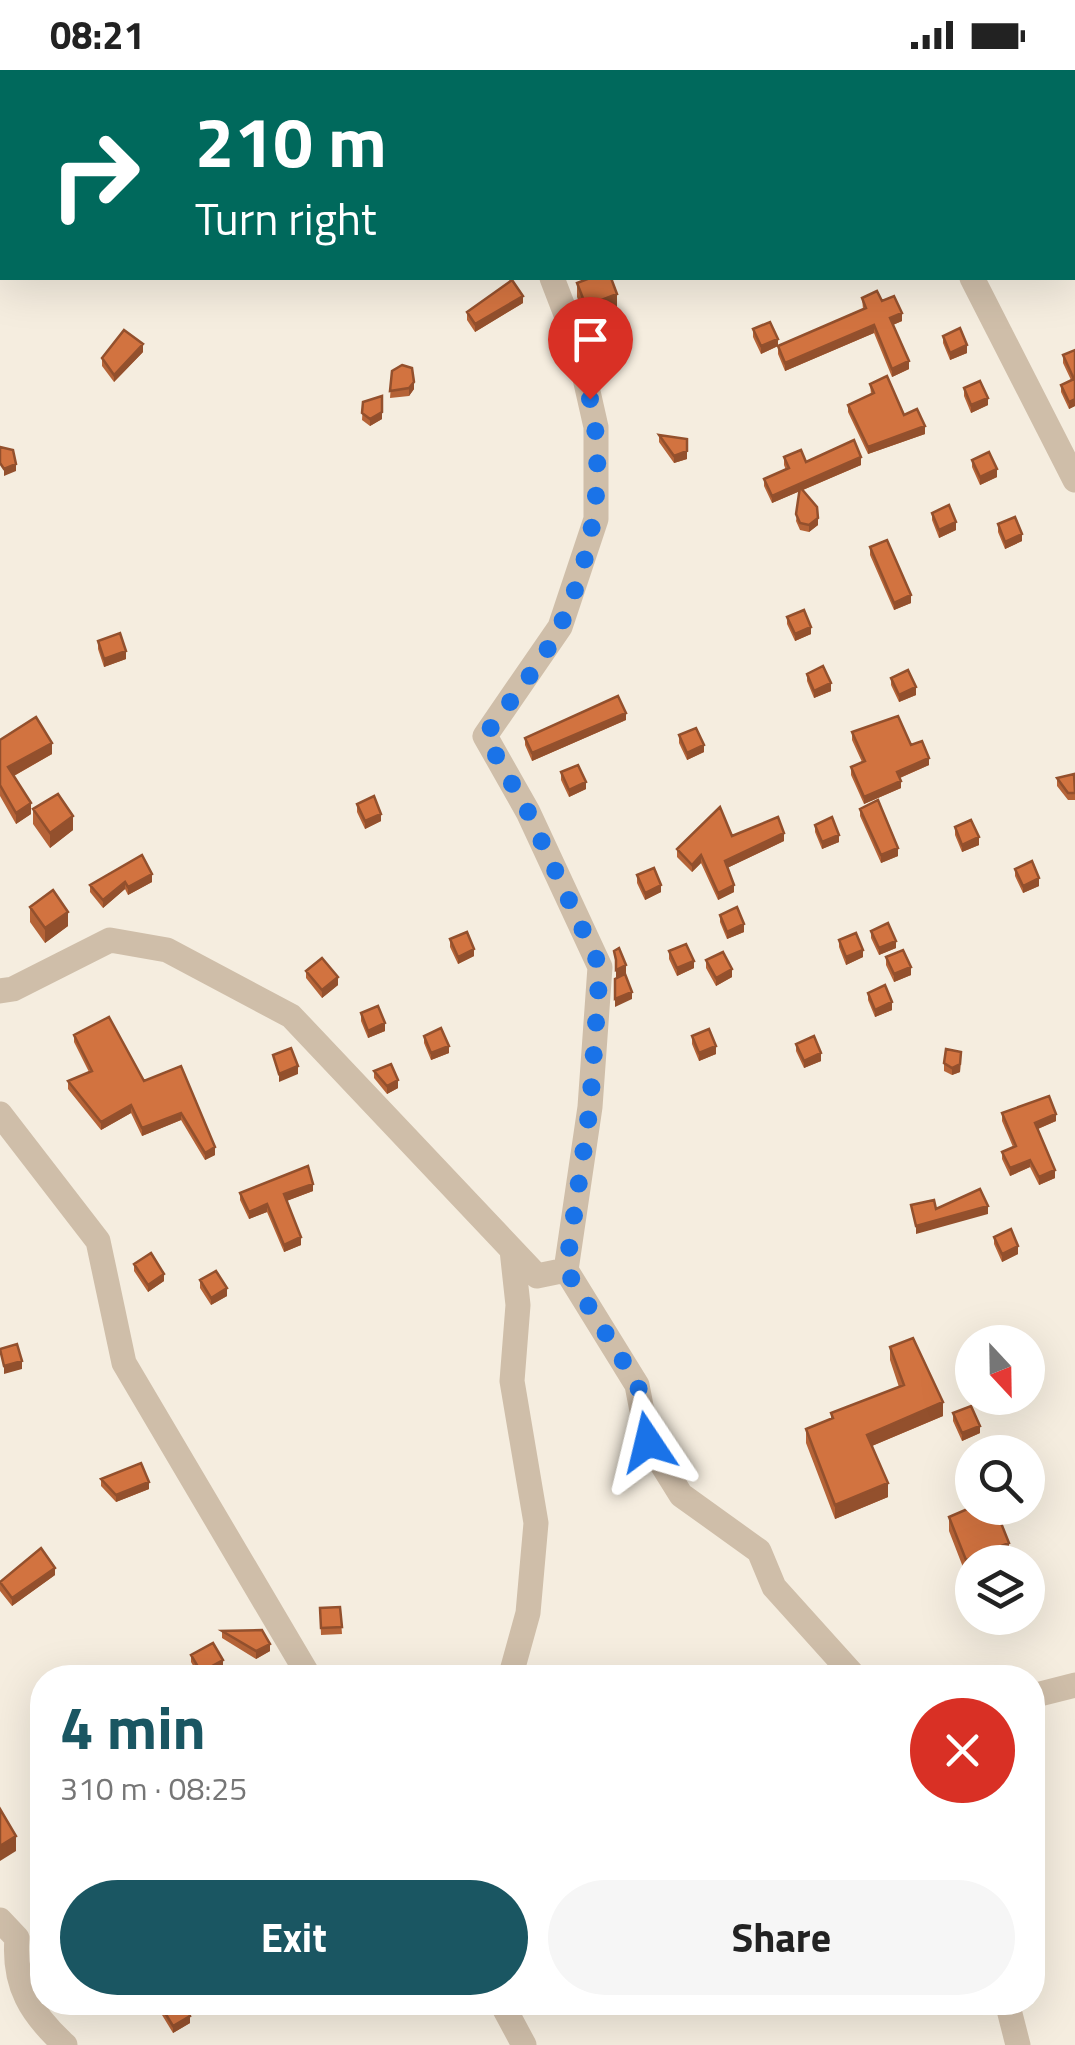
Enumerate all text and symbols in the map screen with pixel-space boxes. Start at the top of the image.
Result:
text: 08:21 [50,6,145,64]
text: 210 m [195,88,387,194]
icon: right [30,110,160,240]
text: Turn right [195,184,377,252]
pin [548,297,633,400]
icon: arrive [563,312,618,367]
north arrow [955,1325,1045,1415]
map controls [955,1325,1045,1635]
position arrow [596,1390,700,1494]
button: search [955,1435,1045,1525]
button: layers [955,1545,1045,1635]
text: 4 min [60,1681,206,1772]
button: close [910,1698,1015,1803]
text: 310 m · 08:25 [60,1764,247,1812]
button: Exit [60,1880,528,1995]
button: Share [548,1880,1015,1995]

